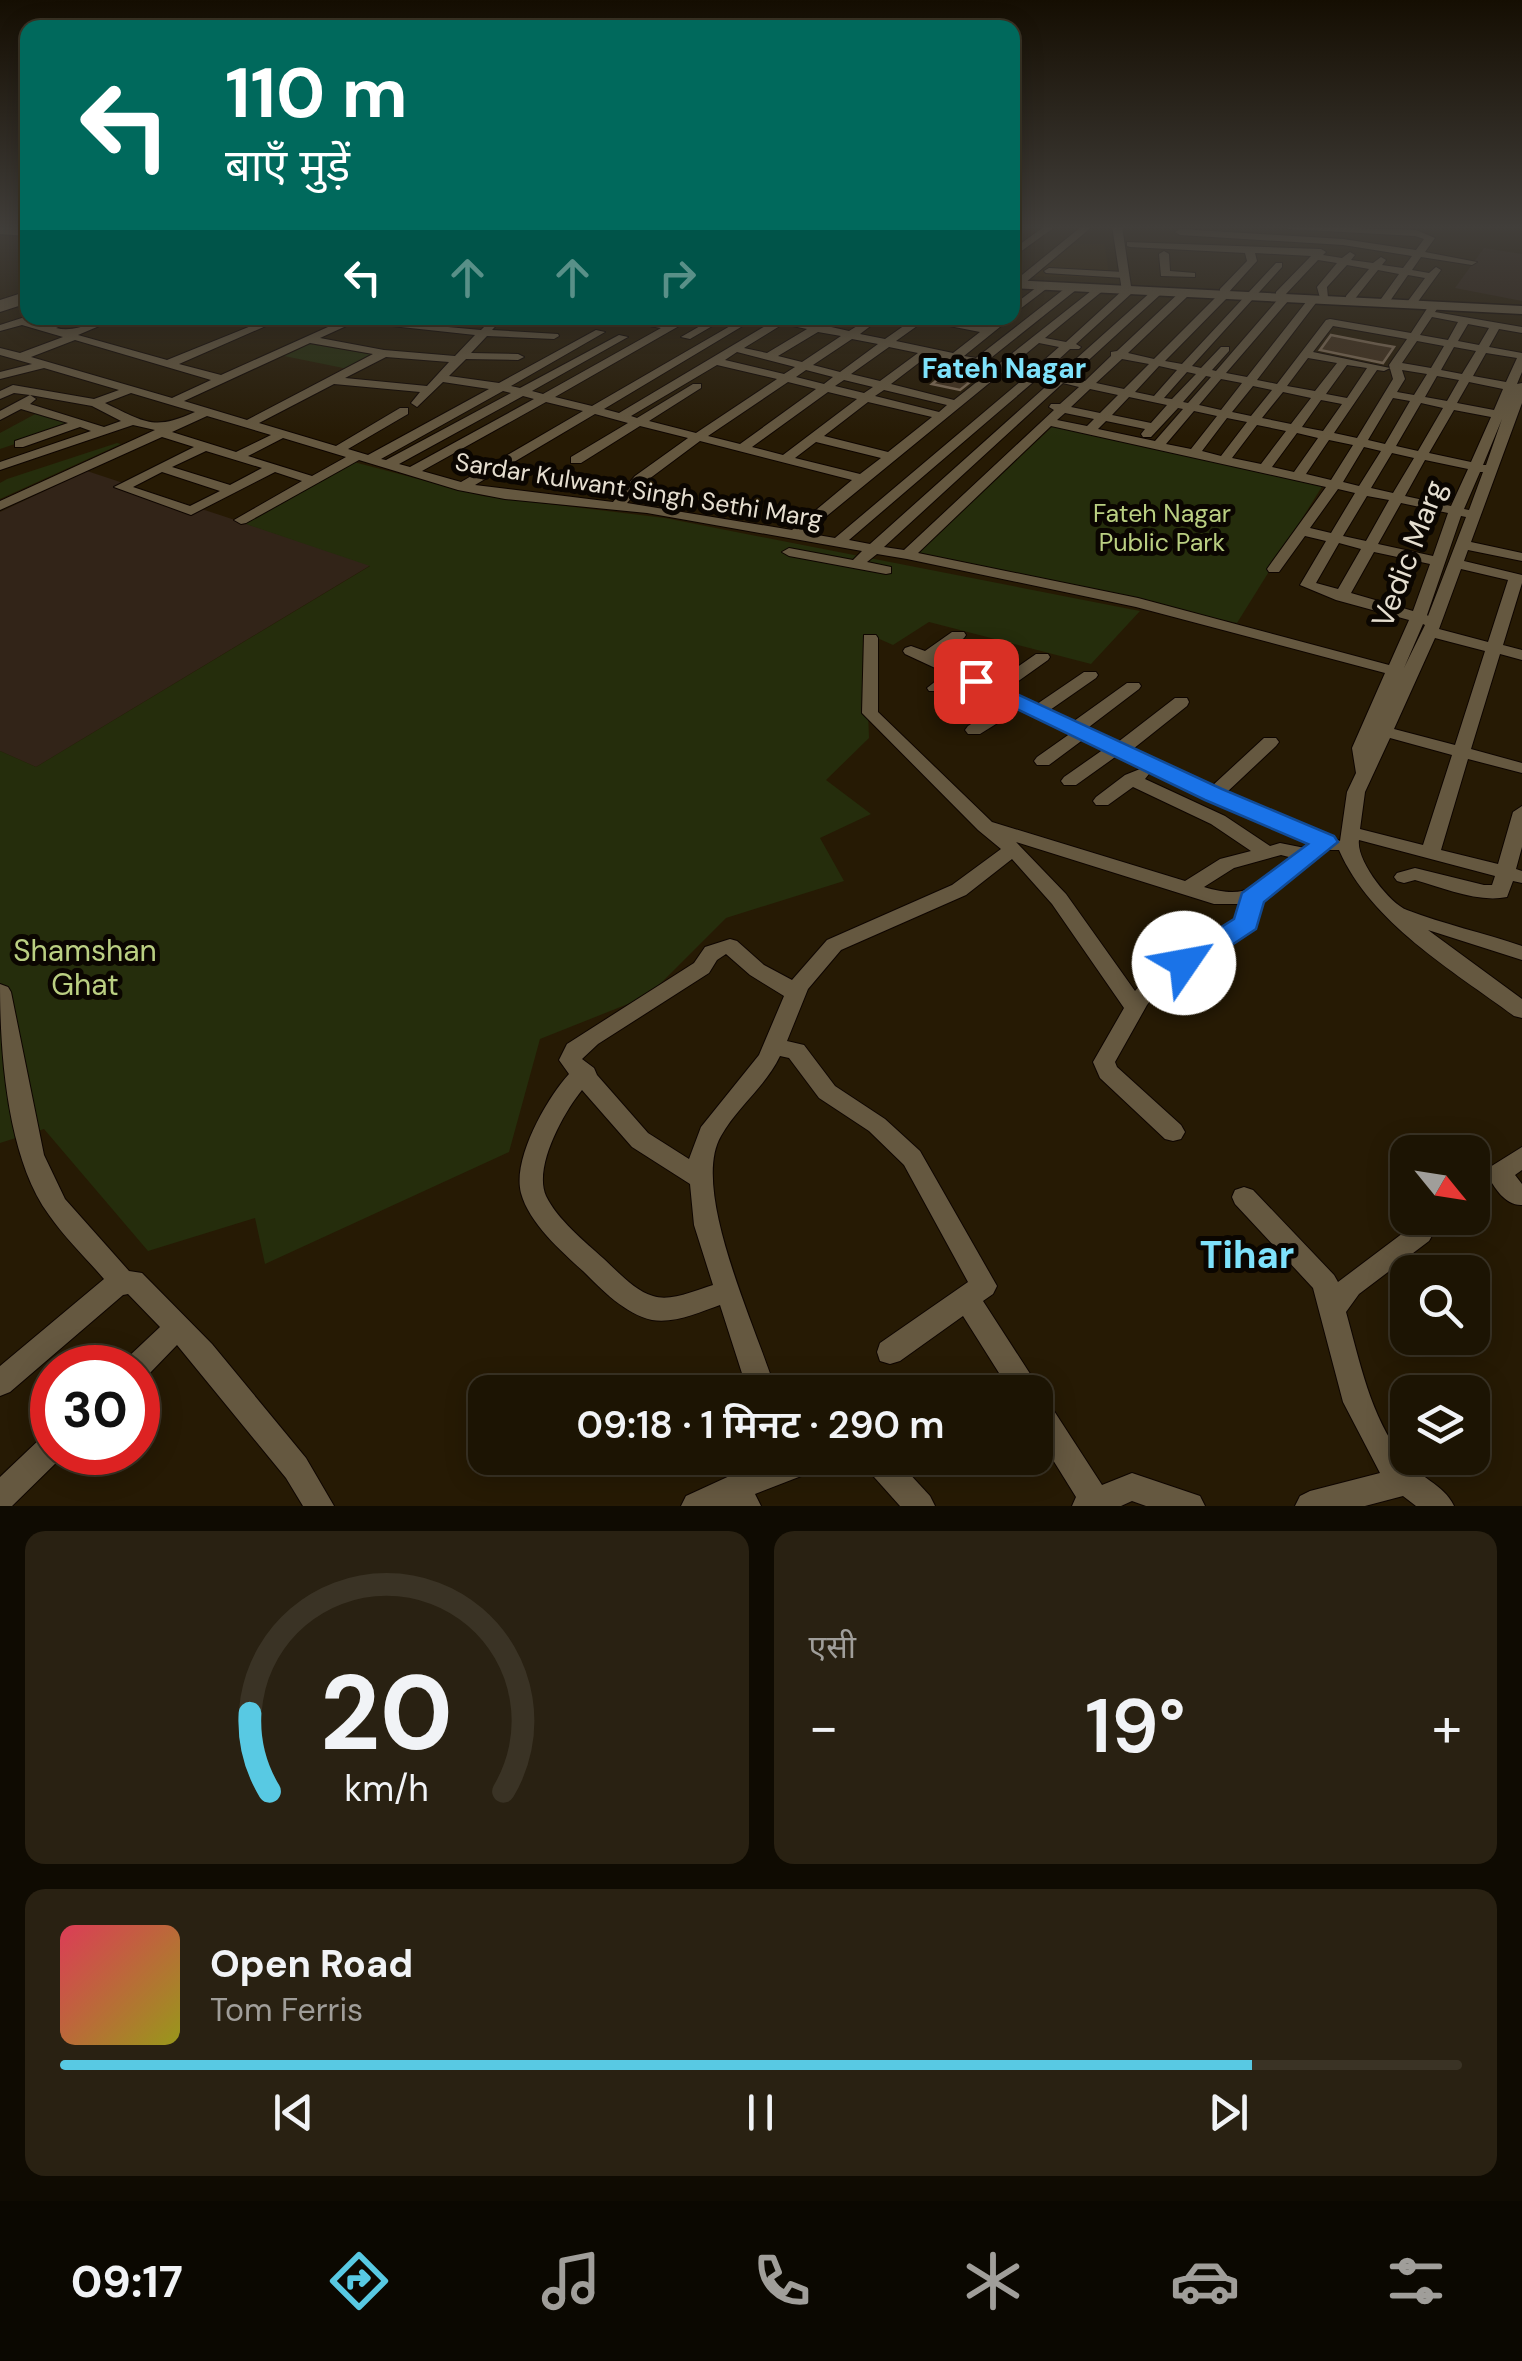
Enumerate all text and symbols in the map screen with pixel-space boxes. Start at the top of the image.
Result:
text: 110 m [225,48,408,139]
icon: left [60,60,190,190]
text: बाएँ मुड़ें [225,136,350,195]
icon: left [335,250,390,305]
icon: ahead [440,250,495,305]
icon: ahead [545,250,600,305]
icon: right [650,250,705,305]
district label: Fateh Nagar [922,350,1086,387]
street label: Sardar Kulwant Singh Sethi Marg [453,445,825,536]
street label: Vedic Marg [1362,474,1455,633]
park label: Fateh Nagar Public Park [1093,497,1231,559]
pin [934,639,1019,724]
icon: arrive [949,654,1004,709]
position arrow [1132,911,1236,1015]
park label: Shamshan Ghat [13,931,157,1004]
north arrow [1390,1135,1490,1235]
map controls [1390,1135,1490,1475]
district label: Tihar [1200,1230,1294,1280]
button: search [1390,1255,1490,1355]
speed limit sign: 30 [30,1345,160,1475]
button: layers [1390,1375,1490,1475]
text: 09:18 · 1 मिनट · 290 m [576,1400,945,1450]
text: एसी [809,1626,856,1668]
text: 20 [320,1646,453,1781]
text: 19° [1085,1678,1185,1775]
text: − [809,1691,839,1763]
text: + [1432,1691,1462,1763]
text: km/h [345,1766,429,1812]
text: Open Road [210,1939,413,1989]
text: Tom Ferris [210,1989,363,2031]
icon: previous [266,2085,321,2140]
icon: pause [733,2085,788,2140]
icon: next [1201,2085,1256,2140]
icon: directions [324,2246,394,2316]
icon: music [536,2246,606,2316]
icon: phone [747,2246,817,2316]
icon: climate [958,2246,1028,2316]
icon: car [1170,2246,1240,2316]
icon: filters [1381,2246,1451,2316]
text: 09:17 [71,2252,183,2311]

